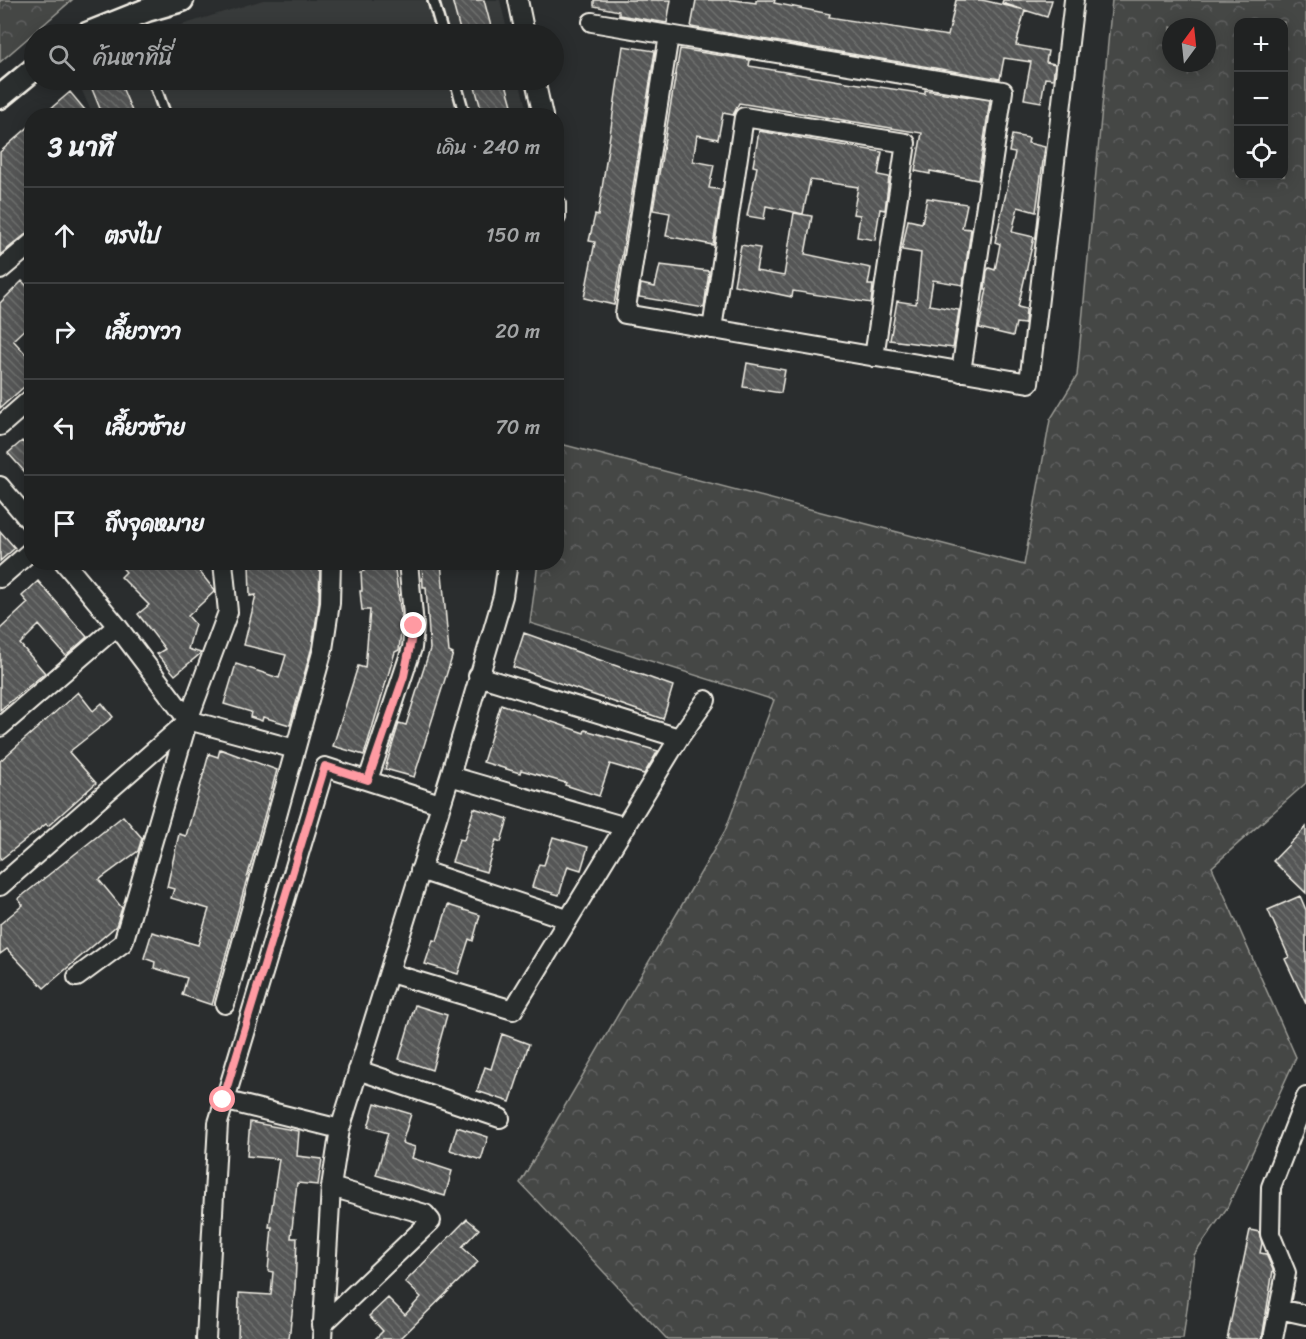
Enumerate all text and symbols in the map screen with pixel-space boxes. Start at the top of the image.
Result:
north arrow [1162,18,1216,72]
map controls [1234,18,1288,180]
button: + [1234,18,1288,72]
search box [24,24,564,90]
text: ค้นหาที่นี่ [93,38,173,77]
icon: search [45,41,78,74]
button: − [1234,72,1288,126]
text: 3 นาที [48,124,114,170]
button: locate [1234,126,1288,180]
text: เดิน · 240 m [436,130,540,165]
text: ตรงไป [105,216,160,255]
text: 150 m [486,218,540,253]
icon: ahead [48,219,81,252]
text: เลี้ยวขวา [105,312,181,351]
text: 20 m [495,314,540,349]
icon: right [48,315,81,348]
text: เลี้ยวซ้าย [105,408,185,447]
text: 70 m [495,410,540,445]
icon: left [48,411,81,444]
text: ถึงจุดหมาย [105,504,204,543]
icon: arrive [48,507,81,540]
route end [400,612,426,638]
route start [209,1086,235,1112]

